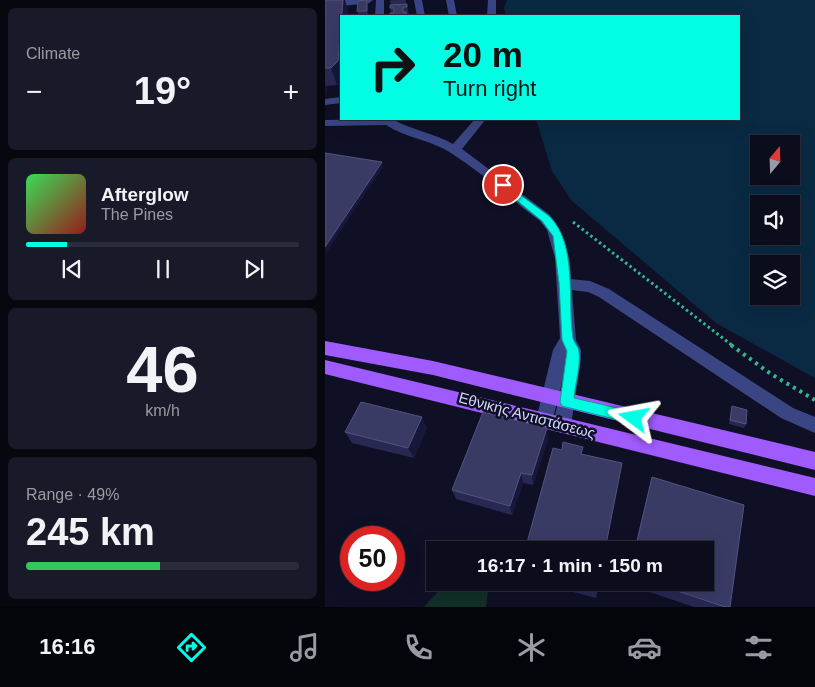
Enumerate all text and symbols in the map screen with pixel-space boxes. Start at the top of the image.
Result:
icon: right [360,35,425,100]
text: 20 m [443,35,523,74]
text: Climate [26,45,80,62]
text: 19° [134,70,191,112]
text: − [26,76,42,107]
text: + [283,76,299,107]
text: Turn right [443,76,536,101]
north arrow [750,135,800,185]
map controls [750,135,800,305]
pin [482,164,524,206]
icon: arrive [489,171,517,199]
text: Afterglow [101,184,189,205]
button: sound [750,195,800,245]
text: The Pines [101,206,173,223]
icon: previous [58,255,86,283]
icon: pause [149,255,177,283]
icon: next [240,255,268,283]
button: layers [750,255,800,305]
text: 46 [126,333,199,406]
street label: Εθνικής Αντιστάσεως [457,389,597,441]
position arrow [607,391,659,443]
text: km/h [145,402,180,419]
text: Range · 49% [26,486,119,503]
text: 245 km [26,511,155,553]
speed limit sign: 50 [340,526,405,591]
text: 16:17 · 1 min · 150 m [477,555,663,576]
icon: directions [174,630,209,665]
icon: music [287,630,322,665]
icon: phone [401,630,436,665]
icon: climate [514,630,549,665]
icon: car [627,630,662,665]
icon: filters [741,630,776,665]
text: 16:16 [39,634,95,659]

